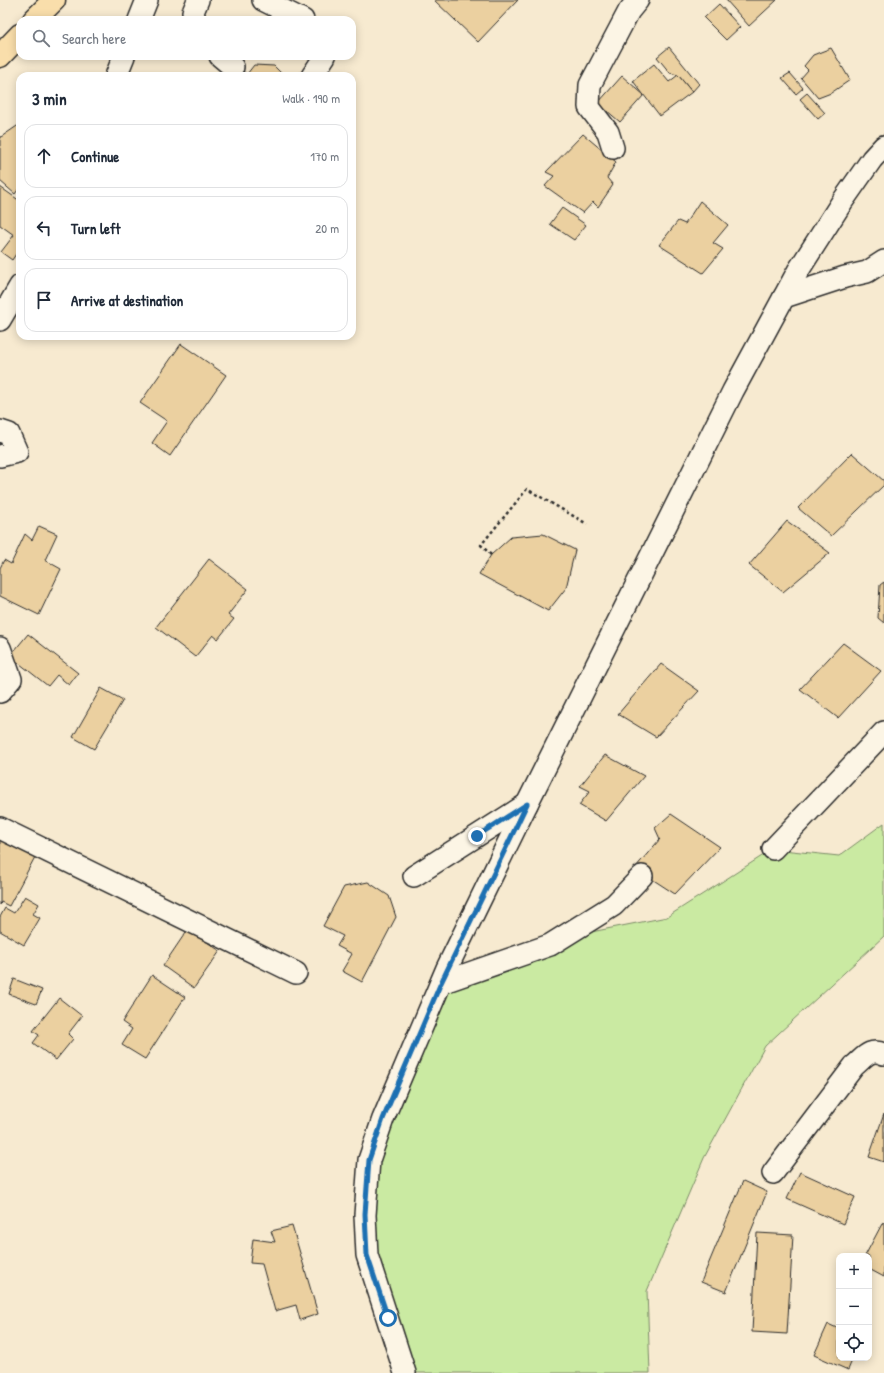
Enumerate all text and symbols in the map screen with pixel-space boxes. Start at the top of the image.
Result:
search box [16,16,356,60]
icon: search [30,27,52,49]
text: Search here [62,28,126,49]
text: 3 min [32,87,67,110]
text: Walk · 190 m [282,89,340,107]
icon: ahead [33,145,55,167]
text: Continue [71,146,119,167]
text: 170 m [310,147,339,165]
icon: left [33,217,55,239]
text: Turn left [71,218,121,239]
text: 20 m [315,219,339,237]
icon: arrive [33,289,55,311]
text: Arrive at destination [71,290,183,311]
route end [468,827,486,845]
map controls [836,1253,872,1361]
button: + [836,1253,872,1289]
button: − [836,1289,872,1325]
route start [379,1309,397,1327]
button: locate [836,1325,872,1361]

